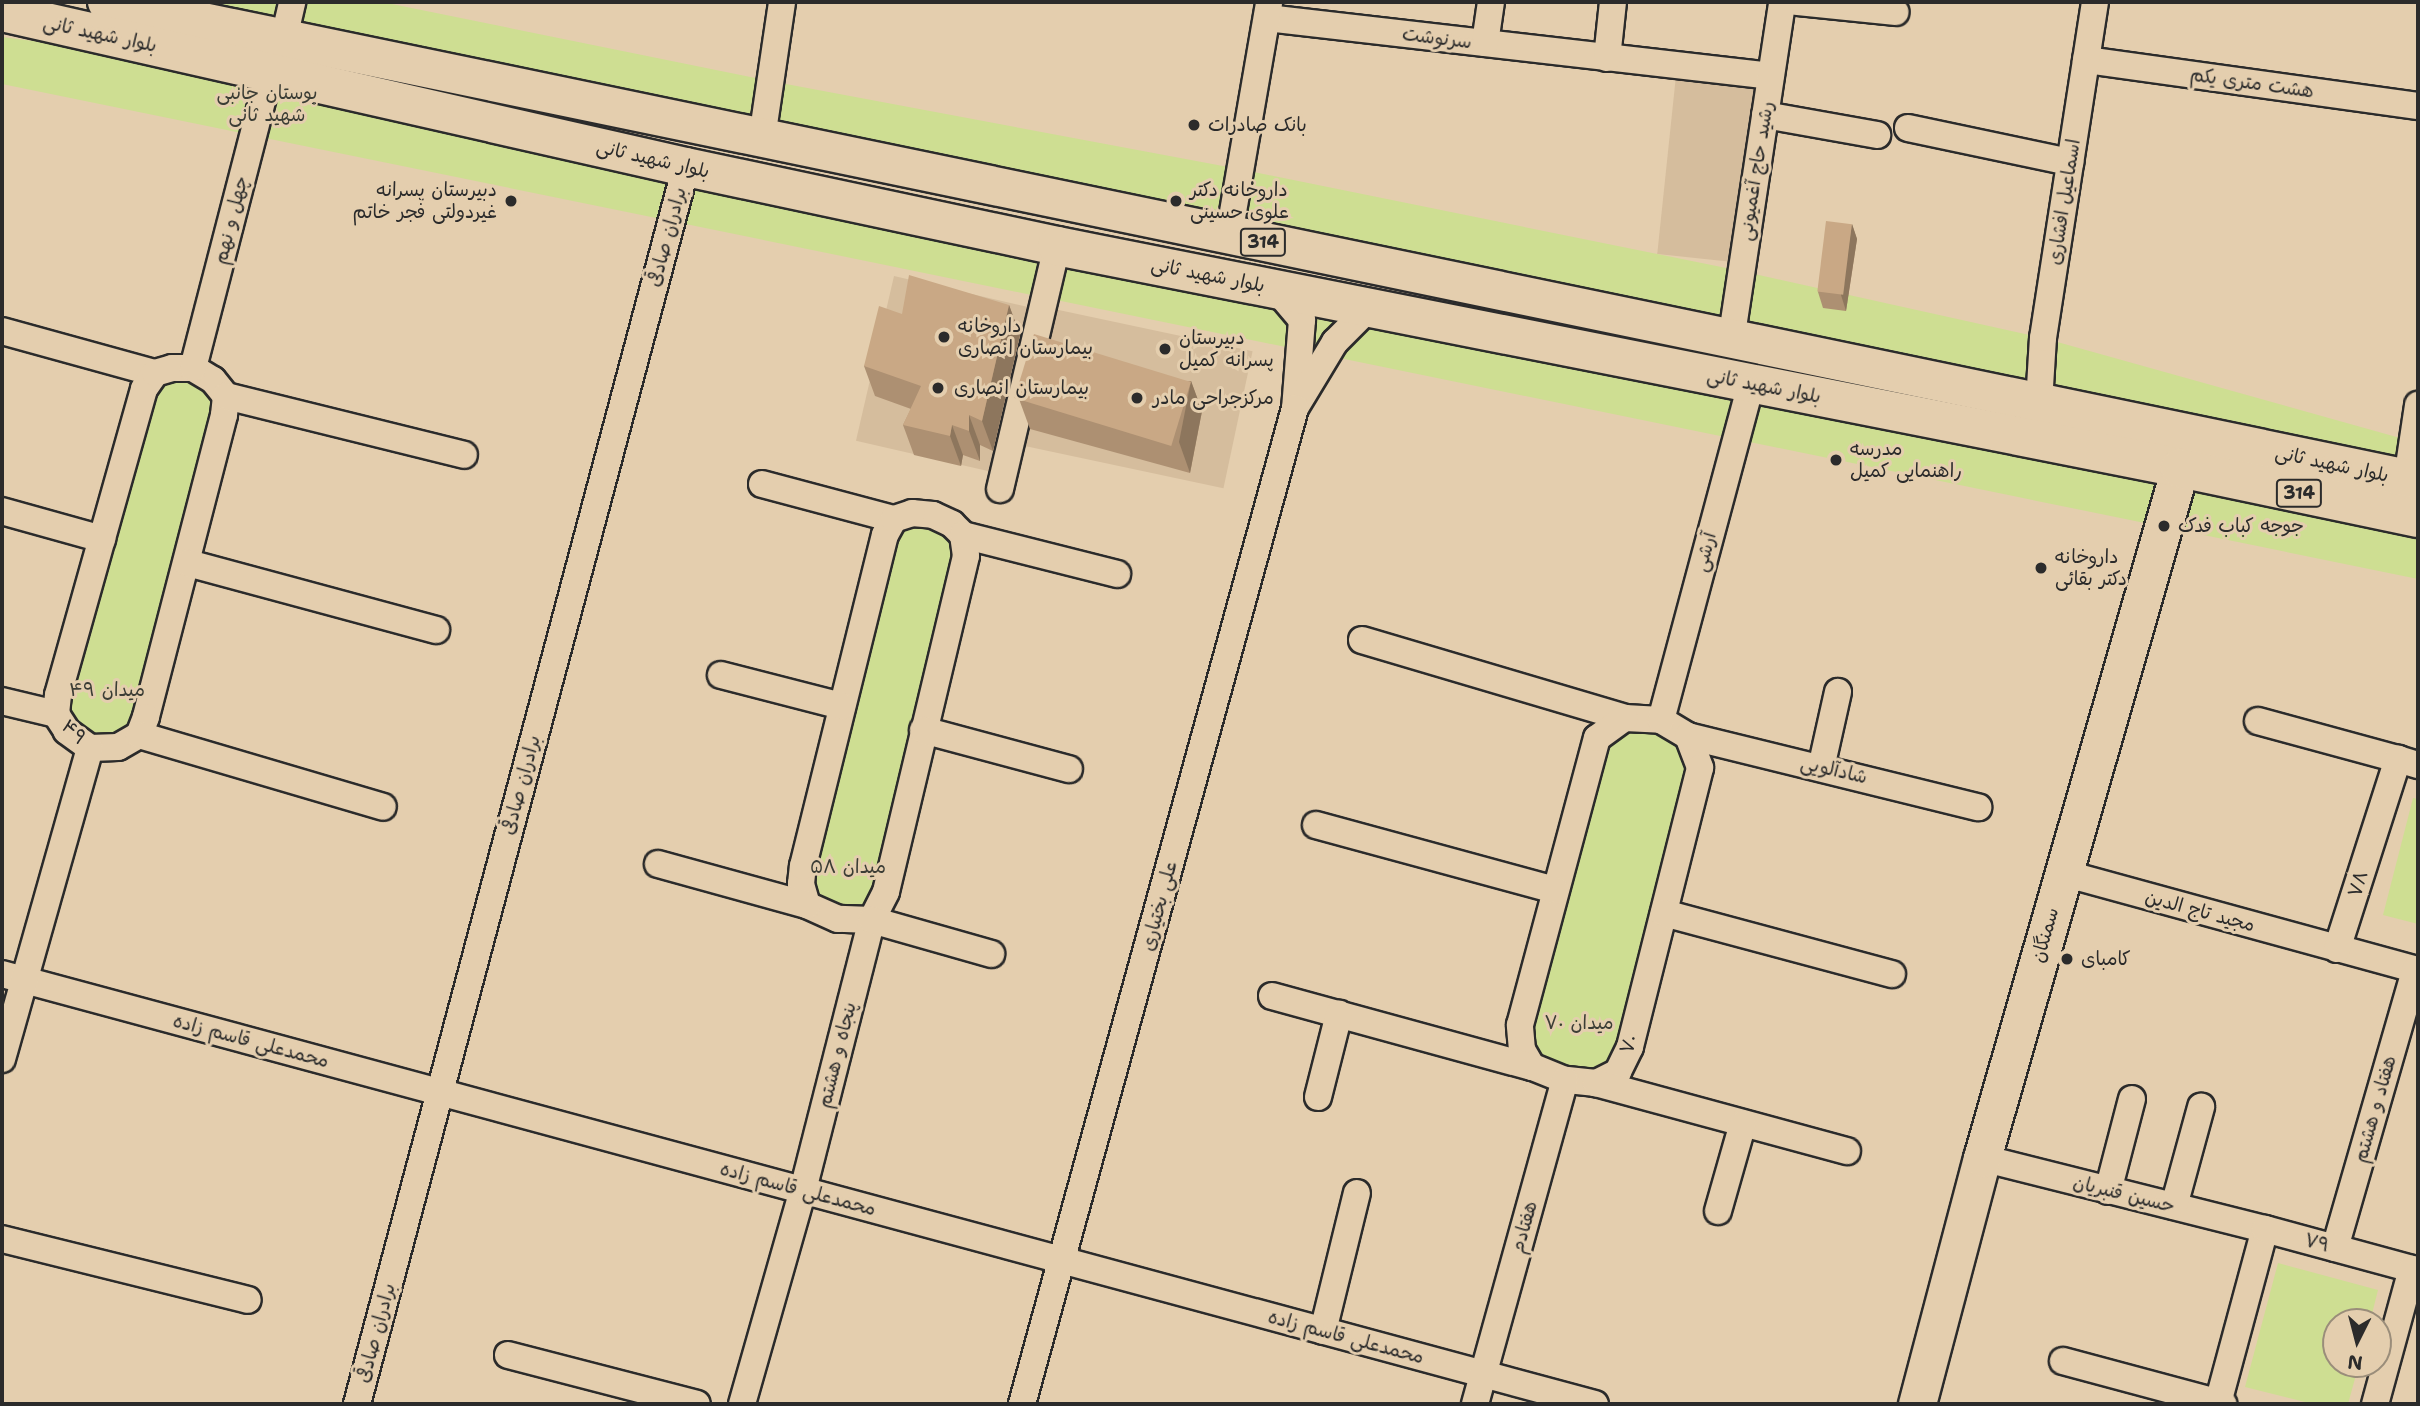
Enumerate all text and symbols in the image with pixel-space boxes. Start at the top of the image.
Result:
street label: بلوار شهید ثانی [41,11,159,57]
street label: سرنوشت [1401,22,1473,54]
street label: هشت متری یکم [2189,63,2315,103]
park label: بوستان جانبی شهید ثانی [217,82,317,126]
street label: رشید حاج آغمیونی [1734,100,1778,242]
place label: بانک صادرات [1208,114,1307,136]
marker: بانک صادرات [1186,117,1202,133]
street label: بلوار شهید ثانی [594,135,712,183]
street label: اسماعیل افشاری [2043,137,2085,267]
street label: چهل و نهم [209,173,253,267]
place label: دبیرستان پسرانه غیردولتی فجر خاتم [353,179,497,223]
place label: داروخانه دکتر علوی حسینی [1190,179,1289,223]
street label: برادران صادقی [643,185,691,289]
marker: دبیرستان پسرانه غیردولتی فجر خاتم [503,193,519,209]
marker: داروخانه دکتر علوی حسینی [1168,193,1184,209]
road number: 314 [1238,228,1288,256]
street label: بلوار شهید ثانی [1149,253,1267,297]
place label: داروخانه بیمارستان انصاری [958,315,1093,359]
place label: دبیرستان پسرانه کمیل [1179,327,1274,371]
marker: داروخانه بیمارستان انصاری [936,329,952,345]
marker: دبیرستان پسرانه کمیل [1157,341,1173,357]
street label: بلوار شهید ثانی [1705,364,1823,408]
place label: بیمارستان انصاری [954,377,1089,399]
marker: بیمارستان انصاری [928,378,948,398]
place label: مرکزجراحی مادر [1153,387,1274,409]
marker: مرکزجراحی مادر [1127,388,1147,408]
place label: مدرسه راهنمایی کمیل [1850,438,1962,482]
street label: بلوار شهید ثانی [2273,441,2391,487]
marker: مدرسه راهنمایی کمیل [1828,452,1844,468]
road number: 314 [2274,478,2324,508]
place label: جوجه کباب فدک [2178,515,2304,537]
marker: جوجه کباب فدک [2156,518,2172,534]
street label: آرشی [1689,530,1721,574]
place label: داروخانه دکتر بقائی [2055,546,2127,590]
marker: داروخانه دکتر بقائی [2033,560,2049,576]
park label: میدان ۴۹ [69,679,145,701]
street label: ۴۹ [57,715,91,749]
street label: برادران صادقی [497,733,545,837]
street label: شادآلویی [1798,751,1870,789]
park label: میدان ۵۸ [810,856,886,878]
street label: علی بختیاری [1136,859,1182,953]
street label: ۷۸ [2343,868,2373,900]
street label: مجید تاج الدین [2143,885,2257,937]
street label: سمنگان [2026,905,2064,965]
place label: کامبای [2081,948,2131,970]
marker: کامبای [2059,951,2075,967]
street label: پنجاه و هشتم [813,1000,861,1110]
street label: محمدعلی قاسم زاده [171,1009,331,1073]
park label: میدان ۷۰ [1544,1012,1614,1034]
street label: ۷۰ [1615,1031,1643,1057]
street label: هفتاد و هشتم [2349,1053,2401,1165]
street label: محمدعلی قاسم زاده [718,1157,878,1221]
street label: حسین قنبریان [2071,1170,2177,1218]
street label: هفتادم [1506,1198,1542,1256]
street label: ۷۹ [2302,1229,2332,1257]
street label: برادران صادقی [352,1281,400,1385]
street label: محمدعلی قاسم زاده [1266,1305,1426,1369]
north arrow [2322,1308,2392,1378]
text: N [2346,1349,2364,1376]

